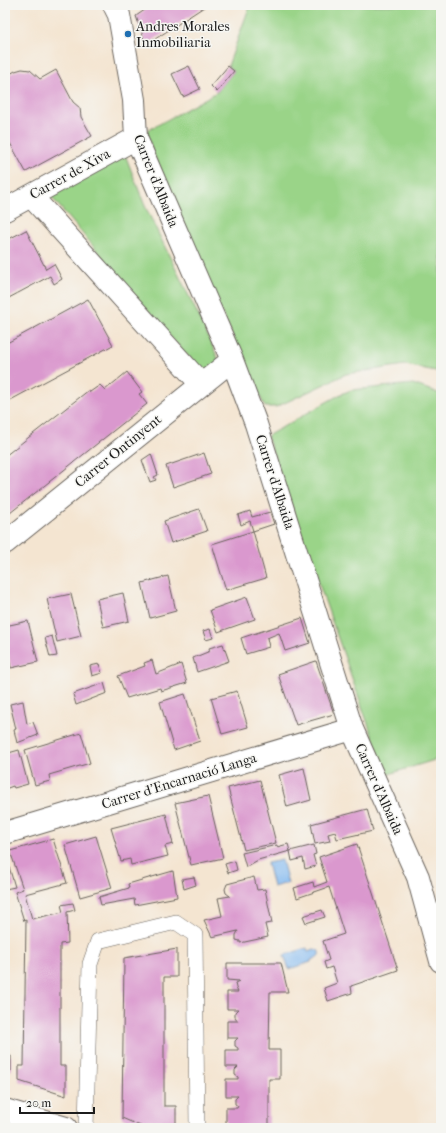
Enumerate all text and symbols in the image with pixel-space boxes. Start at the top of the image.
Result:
place label: Andres Morales Inmobiliaria [135,18,230,51]
marker: Andres Morales Inmobiliaria [123,29,133,39]
street label: Carrer d'Albaida [130,132,183,230]
street label: Carrer de Xiva [27,145,114,203]
street label: Carrer Ontinyent [71,411,165,491]
street label: Carrer d'Albaida [252,433,298,532]
street label: Carrer d'Albaida [351,741,407,838]
street label: Carrer d'Encarnació Langa [99,749,259,813]
scale bar [20,1089,94,1115]
text: 20 m [26,1096,51,1110]

